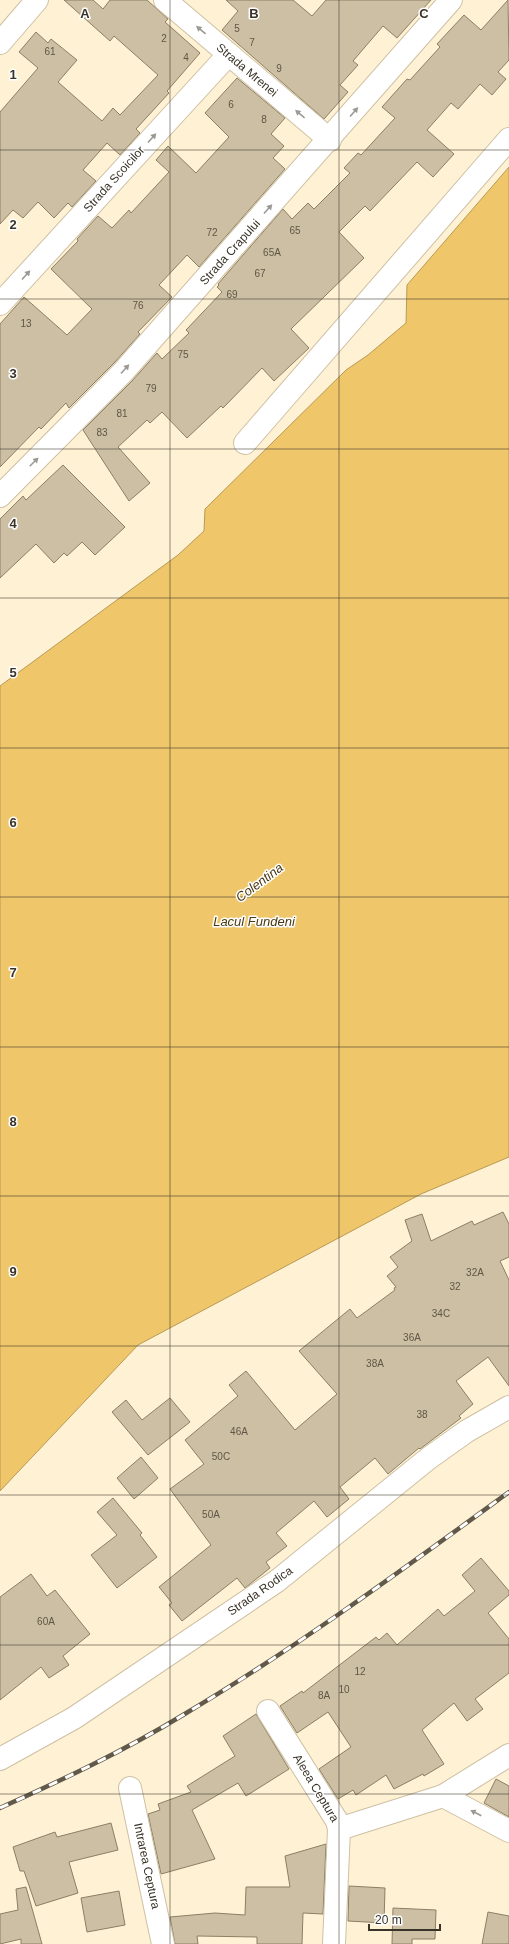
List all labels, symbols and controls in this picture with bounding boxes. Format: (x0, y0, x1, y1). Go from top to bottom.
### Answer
text: A (80, 6, 90, 21)
text: B (249, 6, 259, 21)
text: C (419, 6, 429, 21)
house number: 5 (234, 23, 240, 34)
one-way arrow (195, 26, 206, 35)
house number: 2 (161, 33, 167, 44)
house number: 7 (249, 37, 255, 48)
street label: Strada Mrenei (214, 40, 280, 100)
house number: 61 (44, 46, 56, 57)
house number: 4 (183, 52, 189, 63)
house number: 9 (276, 63, 282, 74)
text: 1 (9, 67, 17, 82)
house number: 6 (228, 99, 234, 110)
one-way arrow (349, 107, 358, 117)
one-way arrow (295, 110, 305, 119)
house number: 8 (261, 114, 267, 125)
one-way arrow (147, 133, 157, 143)
street label: Strada Scoicilor (81, 143, 147, 215)
one-way arrow (263, 204, 272, 215)
street label: Strada Crapului (197, 216, 263, 288)
text: 2 (9, 217, 17, 232)
house number: 65 (289, 225, 301, 236)
house number: 72 (206, 227, 218, 238)
house number: 65A (263, 247, 281, 258)
house number: 67 (254, 268, 266, 279)
one-way arrow (22, 270, 31, 280)
house number: 69 (226, 289, 238, 300)
house number: 76 (132, 300, 144, 311)
house number: 13 (20, 318, 32, 329)
house number: 75 (177, 349, 189, 360)
one-way arrow (120, 364, 130, 374)
text: 3 (9, 366, 17, 381)
house number: 79 (145, 383, 157, 394)
house number: 81 (116, 408, 128, 419)
house number: 83 (96, 427, 108, 438)
one-way arrow (29, 457, 39, 467)
text: 4 (9, 516, 17, 531)
text: 5 (9, 665, 17, 680)
text: 6 (9, 815, 17, 830)
water label: Colentina (233, 860, 286, 905)
water label: Lacul Fundeni (213, 914, 296, 929)
text: 7 (9, 965, 17, 980)
text: 8 (9, 1114, 17, 1129)
text: 9 (9, 1264, 17, 1279)
house number: 32A (466, 1267, 484, 1278)
house number: 32 (449, 1281, 461, 1292)
house number: 34C (432, 1308, 450, 1319)
house number: 36A (403, 1332, 421, 1343)
house number: 38A (366, 1358, 384, 1369)
house number: 38 (416, 1409, 428, 1420)
house number: 46A (230, 1426, 248, 1437)
house number: 50C (212, 1451, 230, 1462)
house number: 50A (202, 1509, 220, 1520)
street label: Strada Rodica (225, 1563, 295, 1619)
house number: 60A (37, 1616, 55, 1627)
house number: 12 (354, 1666, 366, 1677)
house number: 10 (338, 1684, 350, 1695)
house number: 8A (318, 1690, 330, 1701)
street label: Aleea Ceptura (290, 1752, 342, 1825)
one-way arrow (470, 1810, 482, 1817)
street label: Intrarea Ceptura (131, 1822, 163, 1911)
scale bar (369, 1906, 440, 1932)
text: 20 m (375, 1913, 402, 1927)

